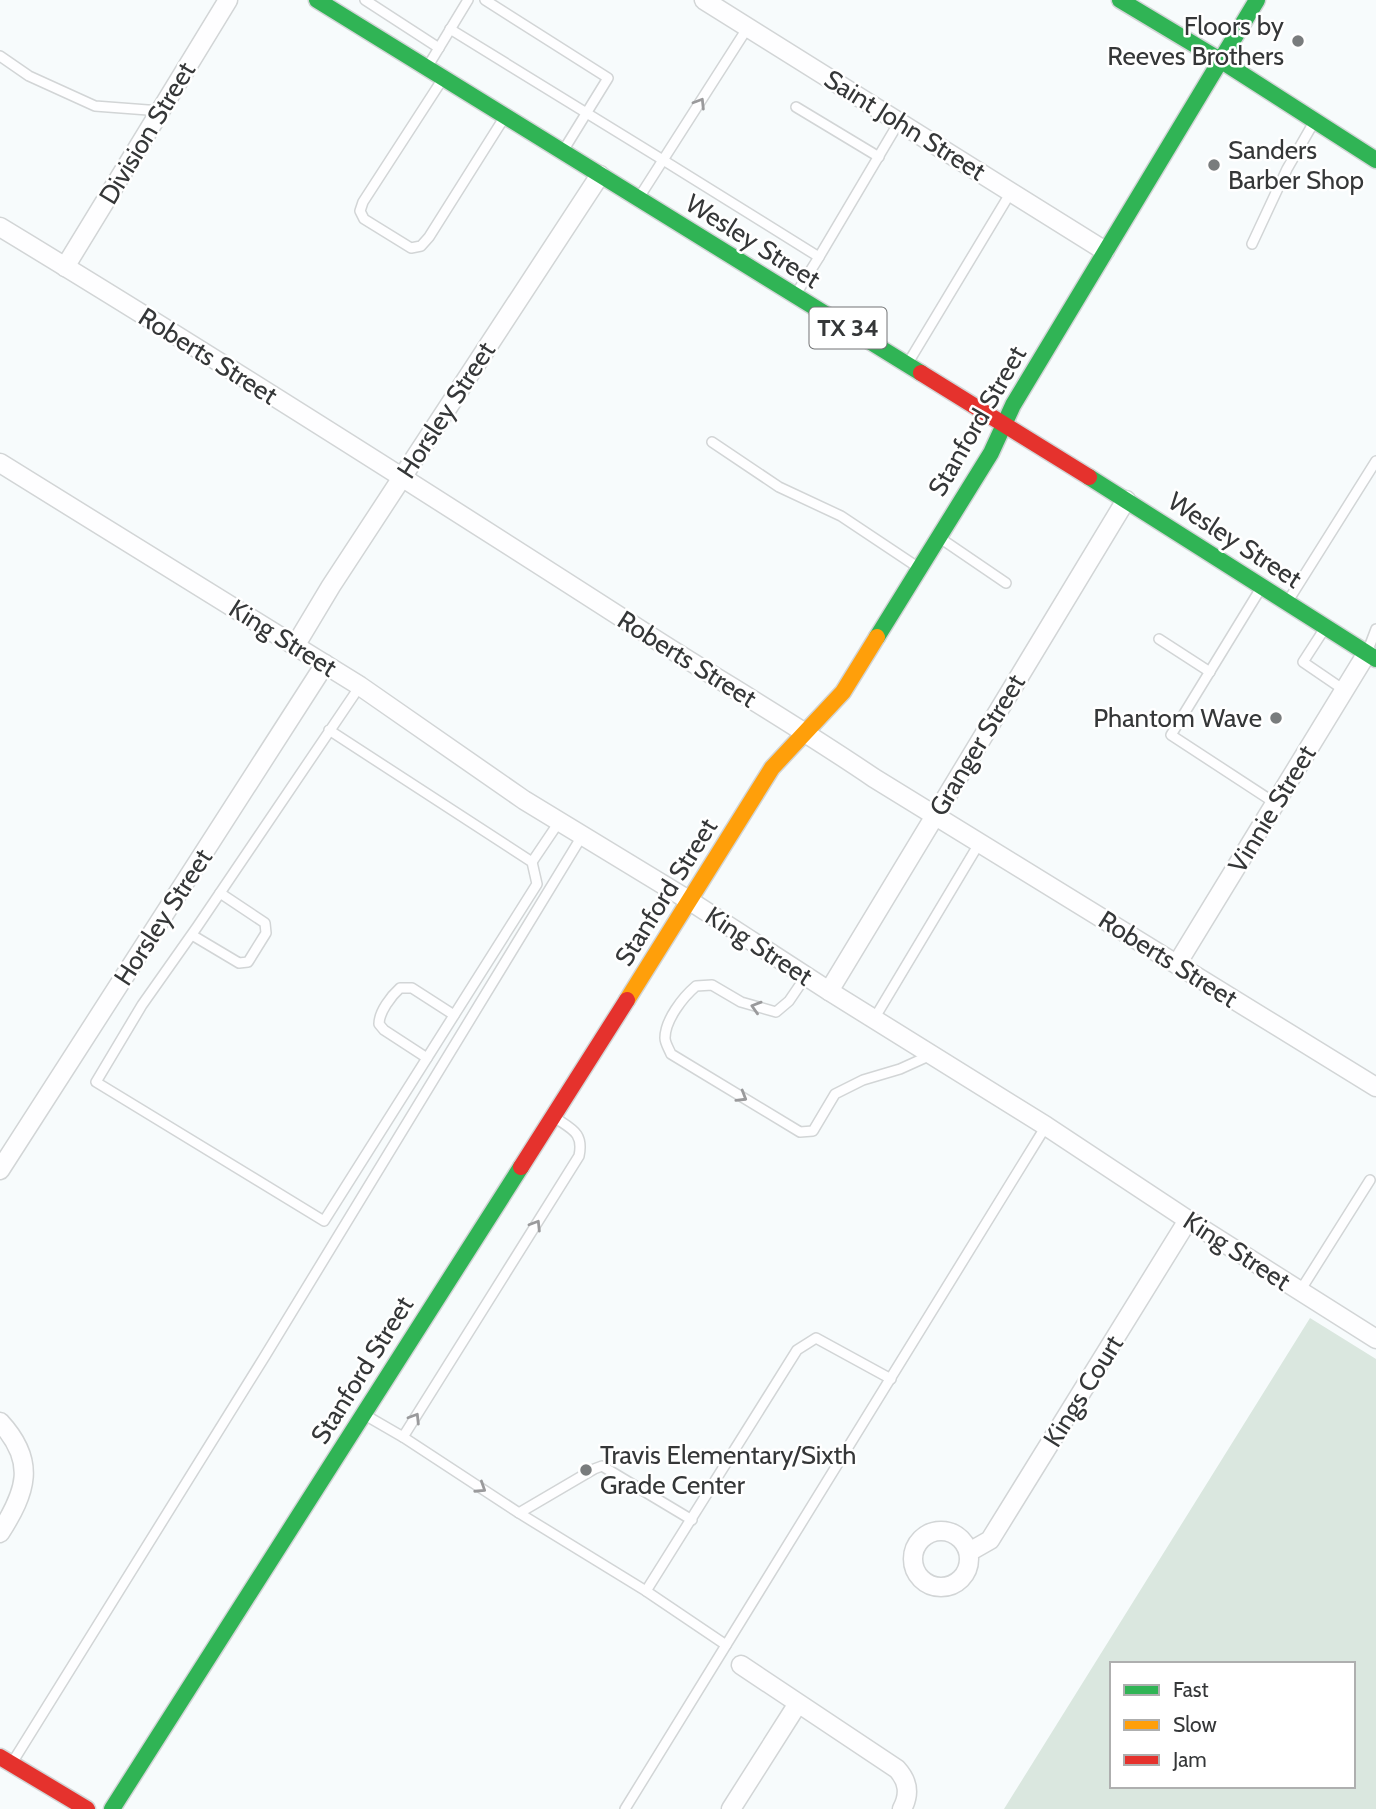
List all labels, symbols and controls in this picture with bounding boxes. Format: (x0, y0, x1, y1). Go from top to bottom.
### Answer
place label: Floors by Reeves Brothers (1107, 10, 1284, 72)
marker: Floors by Reeves Brothers (1290, 33, 1306, 49)
street label: Division Street (92, 56, 202, 210)
street label: Saint John Street (819, 63, 992, 187)
one-way arrow (691, 97, 704, 110)
place label: Sanders Barber Shop (1228, 134, 1364, 196)
marker: Sanders Barber Shop (1206, 157, 1222, 173)
street label: Wesley Street (680, 187, 826, 295)
street label: Roberts Street (133, 301, 284, 411)
road number: TX 34 (810, 307, 886, 348)
street label: Horsley Street (390, 336, 502, 484)
street label: Stanford Street (921, 340, 1033, 502)
street label: Wesley Street (1162, 485, 1308, 595)
street label: King Street (223, 592, 343, 684)
street label: Roberts Street (612, 604, 763, 714)
street label: Granger Street (922, 668, 1032, 822)
place label: Phantom Wave (1093, 702, 1262, 734)
marker: Phantom Wave (1268, 710, 1284, 726)
street label: Vinnie Street (1221, 739, 1323, 879)
street label: Stanford Street (608, 812, 724, 972)
street label: Horsley Street (107, 843, 219, 991)
street label: King Street (700, 900, 819, 992)
street label: Roberts Street (1093, 904, 1244, 1014)
one-way arrow (750, 1000, 762, 1015)
one-way arrow (735, 1088, 748, 1101)
street label: King Street (1178, 1205, 1297, 1297)
one-way arrow (527, 1219, 540, 1232)
street label: Stanford Street (304, 1290, 420, 1450)
street label: Kings Court (1036, 1329, 1130, 1453)
one-way arrow (407, 1412, 420, 1425)
place label: Travis Elementary/Sixth Grade Center (600, 1439, 856, 1501)
marker: Travis Elementary/Sixth Grade Center (578, 1462, 594, 1478)
one-way arrow (473, 1479, 486, 1492)
legend (1110, 1662, 1355, 1788)
text: Fast (1173, 1677, 1209, 1702)
text: Slow (1173, 1712, 1217, 1737)
text: Jam (1172, 1747, 1207, 1772)

